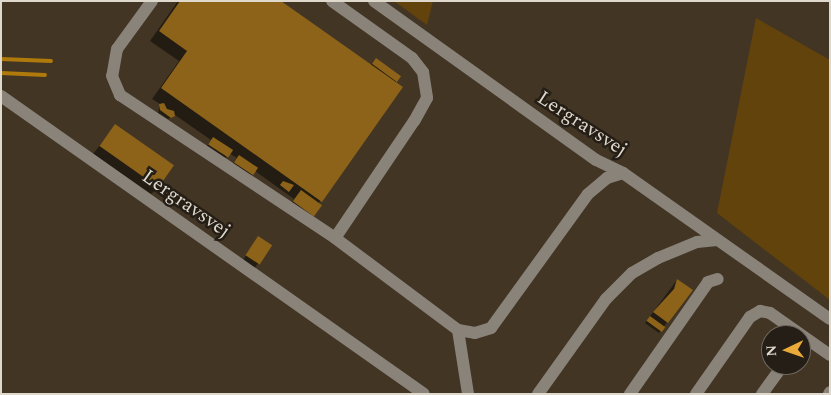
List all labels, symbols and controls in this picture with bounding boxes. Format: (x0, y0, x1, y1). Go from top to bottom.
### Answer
street label: Lergravsvej (532, 86, 632, 162)
street label: Lergravsvej (137, 165, 235, 243)
north arrow (761, 325, 811, 375)
text: N (761, 344, 782, 357)

